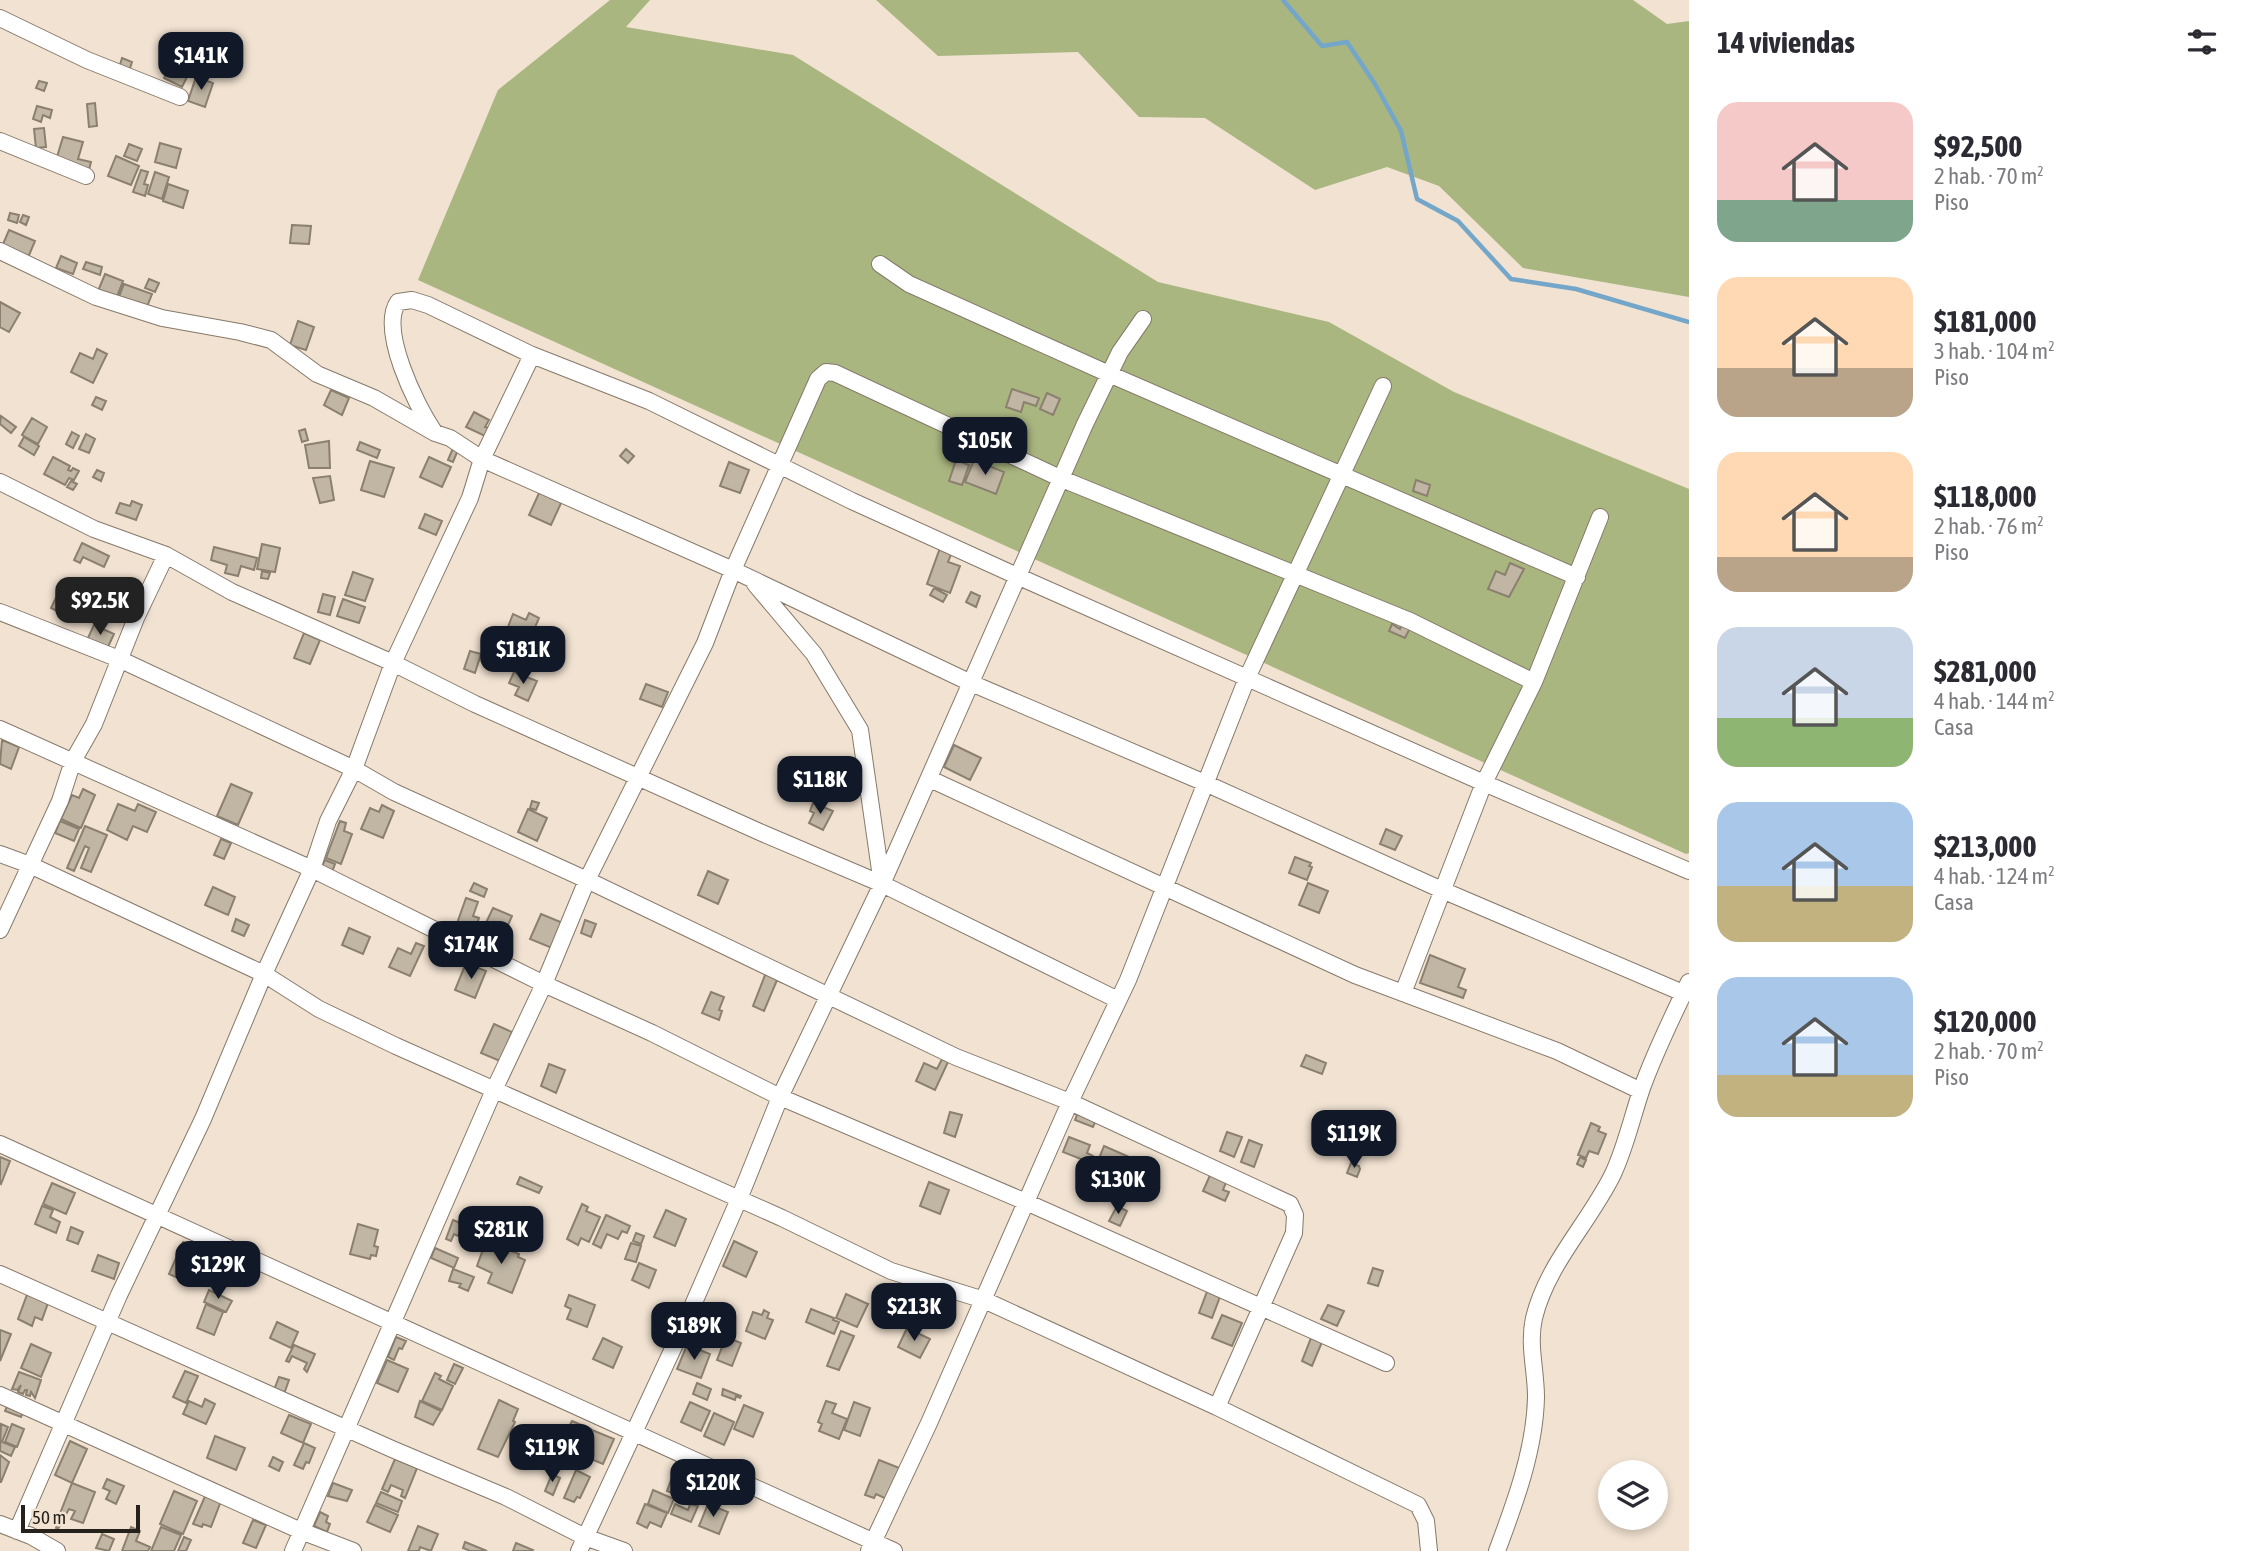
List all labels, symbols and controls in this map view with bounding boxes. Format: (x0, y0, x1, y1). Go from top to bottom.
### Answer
icon: filters (2183, 23, 2221, 61)
text: 14 viviendas (1717, 25, 1855, 59)
pin: $141K (152, 32, 250, 92)
text: $141K (174, 42, 228, 68)
text: $92,500 (1934, 129, 2022, 163)
icon: home (1773, 130, 1857, 214)
text: 2 hab. · 70 m² (1934, 163, 2044, 189)
text: Piso (1934, 189, 1969, 215)
text: $181,000 (1934, 304, 2037, 338)
icon: home (1773, 305, 1857, 389)
text: 3 hab. · 104 m² (1934, 338, 2055, 364)
text: Piso (1934, 364, 1969, 390)
pin: $105K (936, 418, 1034, 477)
text: $105K (958, 427, 1012, 453)
text: $118,000 (1934, 479, 2037, 513)
icon: home (1773, 480, 1857, 564)
text: 2 hab. · 76 m² (1934, 513, 2044, 539)
text: Piso (1934, 539, 1969, 565)
pin: $92.5K (43, 578, 157, 637)
text: $92.5K (71, 587, 129, 613)
pin: $181K (474, 626, 572, 686)
text: $181K (496, 636, 550, 662)
text: $281,000 (1934, 654, 2037, 688)
icon: home (1773, 655, 1857, 739)
text: 4 hab. · 144 m² (1934, 688, 2055, 714)
text: Casa (1934, 714, 1974, 740)
pin: $118K (771, 756, 869, 816)
text: $118K (793, 766, 847, 792)
text: $213,000 (1934, 829, 2037, 863)
icon: home (1773, 830, 1857, 914)
text: 4 hab. · 124 m² (1934, 863, 2055, 889)
text: Casa (1934, 889, 1974, 915)
pin: $174K (422, 922, 520, 981)
text: $174K (444, 931, 498, 957)
text: $120,000 (1934, 1004, 2037, 1038)
icon: home (1773, 1005, 1857, 1089)
text: 2 hab. · 70 m² (1934, 1038, 2044, 1064)
text: Piso (1934, 1064, 1969, 1090)
pin: $119K (1305, 1110, 1403, 1170)
text: $119K (1327, 1120, 1381, 1146)
pin: $130K (1069, 1156, 1167, 1216)
text: $130K (1091, 1166, 1145, 1192)
pin: $281K (452, 1206, 550, 1266)
text: $281K (474, 1216, 528, 1242)
pin: $129K (169, 1242, 267, 1301)
text: $129K (191, 1251, 245, 1277)
pin: $213K (865, 1284, 963, 1343)
text: $213K (887, 1293, 941, 1319)
pin: $189K (645, 1302, 743, 1362)
text: $189K (667, 1312, 721, 1338)
pin: $119K (503, 1424, 601, 1484)
text: $119K (525, 1434, 579, 1460)
pin: $120K (664, 1460, 762, 1519)
map controls (1598, 1460, 1668, 1530)
button: layers (1598, 1460, 1668, 1530)
text: $120K (686, 1469, 740, 1495)
scale bar (21, 1502, 140, 1534)
text: 50 m (32, 1506, 66, 1528)

